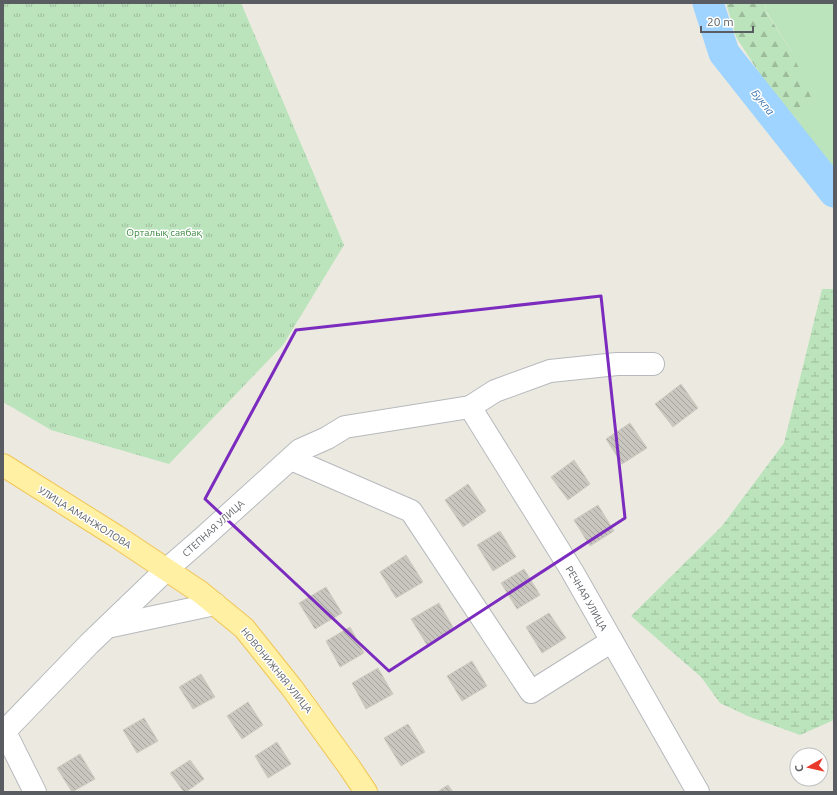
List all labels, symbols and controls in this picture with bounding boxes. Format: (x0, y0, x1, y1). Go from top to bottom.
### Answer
scale bar (701, 8, 753, 34)
text: 20 m (707, 15, 734, 28)
water label: Букпа (749, 87, 777, 117)
park label: Орталық саябақ (126, 227, 202, 238)
street label: УЛИЦА АМАНЖОЛОВА (36, 484, 134, 551)
street label: СТЕПНАЯ УЛИЦА (180, 497, 247, 559)
street label: РЕЧНАЯ УЛИЦА (564, 564, 610, 633)
street label: НОВОНИЖНЯЯ УЛИЦА (239, 626, 315, 715)
north arrow (789, 747, 829, 787)
text: С (793, 764, 806, 773)

